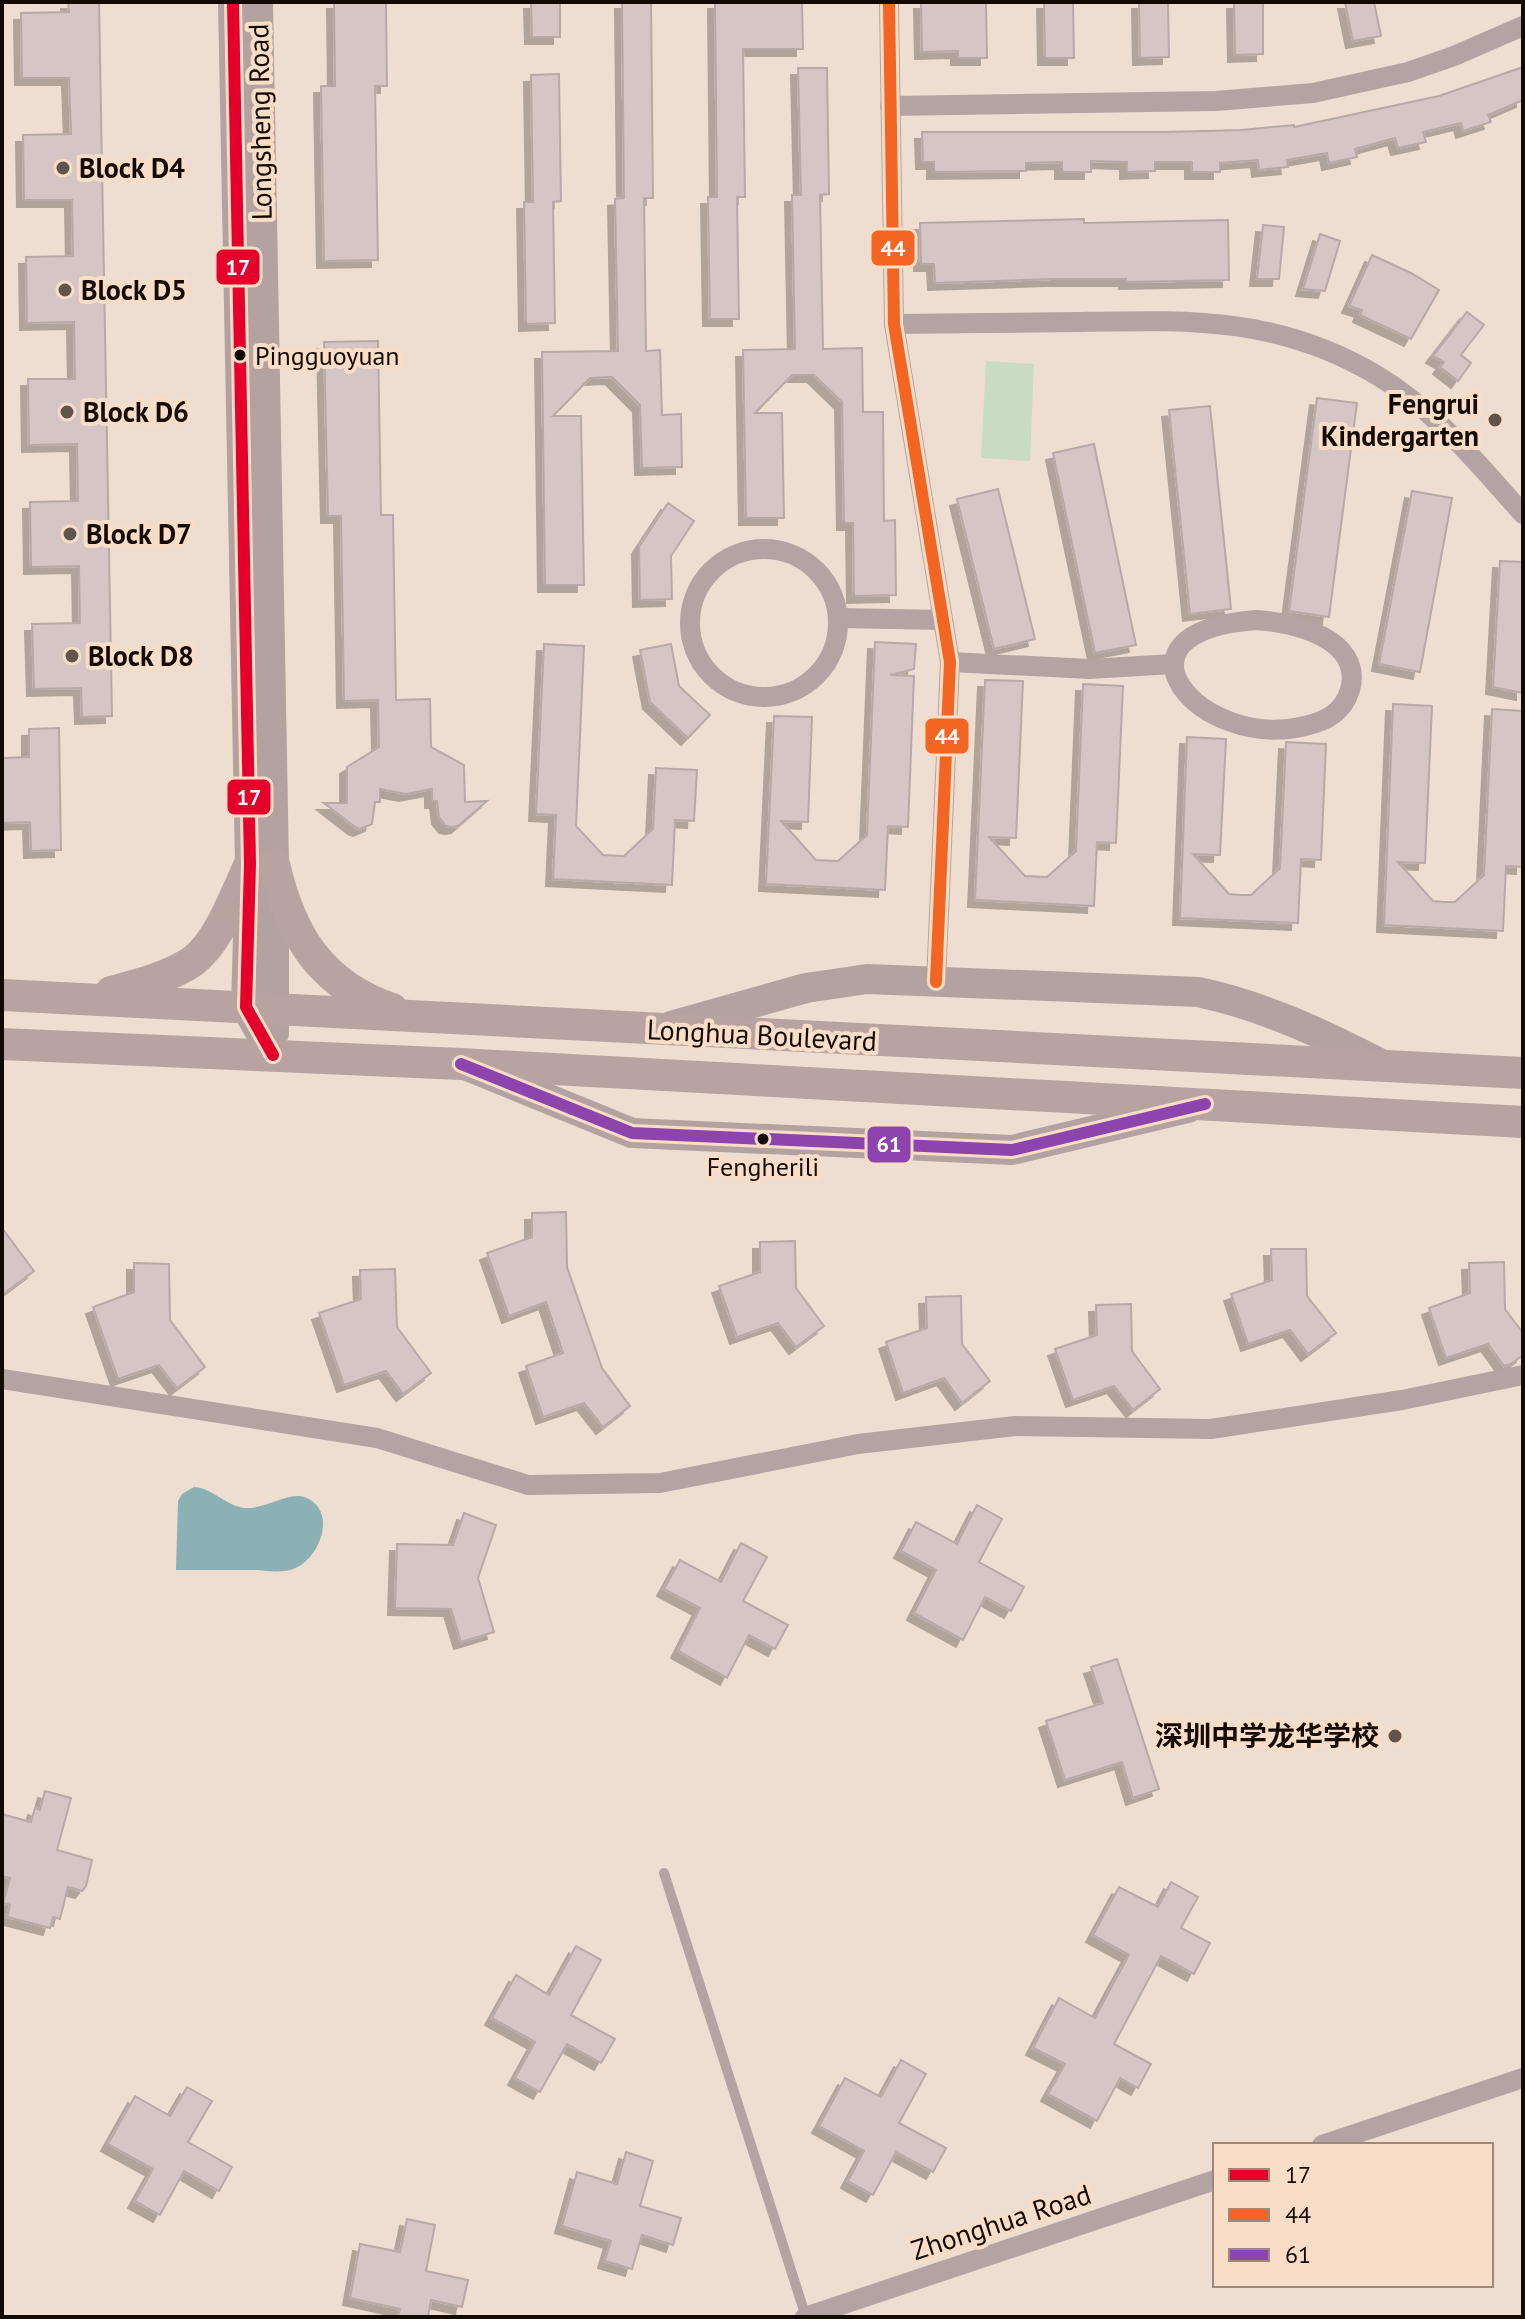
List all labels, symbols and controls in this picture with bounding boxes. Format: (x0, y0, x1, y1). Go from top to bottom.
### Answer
street label: Longsheng Road (239, 23, 280, 221)
place label: Block D4 (79, 149, 185, 186)
marker: Block D4 (54, 159, 72, 177)
line badge: 44 (870, 229, 916, 267)
text: 44 (881, 234, 906, 262)
line badge: 17 (215, 248, 261, 286)
text: 17 (226, 253, 250, 281)
place label: Block D5 (81, 271, 187, 308)
marker: Block D5 (56, 281, 74, 299)
place label: Pingguoyuan (255, 339, 400, 372)
marker: Pingguoyuan (232, 347, 248, 363)
place label: Fengrui Kindergarten (1321, 385, 1479, 454)
place label: Block D6 (83, 393, 189, 430)
marker: Block D6 (58, 403, 76, 421)
marker: Fengrui Kindergarten (1486, 411, 1504, 429)
place label: Block D7 (86, 515, 192, 552)
marker: Block D7 (61, 525, 79, 543)
place label: Block D8 (88, 637, 194, 674)
marker: Block D8 (63, 647, 81, 665)
line badge: 44 (924, 717, 970, 755)
text: 44 (935, 722, 960, 750)
line badge: 17 (226, 778, 272, 816)
text: 17 (237, 783, 261, 811)
street label: Longhua Boulevard (646, 1010, 878, 1059)
line badge: 61 (866, 1125, 912, 1164)
text: 61 (877, 1130, 901, 1158)
marker: Fengherili (755, 1131, 771, 1147)
place label: Fengherili (707, 1150, 819, 1183)
place label: 深圳中学龙华学校 (1155, 1717, 1379, 1754)
marker: 深圳中学龙华学校 (1386, 1727, 1404, 1745)
legend (1213, 2143, 1493, 2287)
text: 17 (1285, 2159, 1311, 2190)
street label: Zhonghua Road (906, 2175, 1095, 2268)
text: 44 (1285, 2199, 1311, 2230)
text: 61 (1285, 2239, 1311, 2270)

